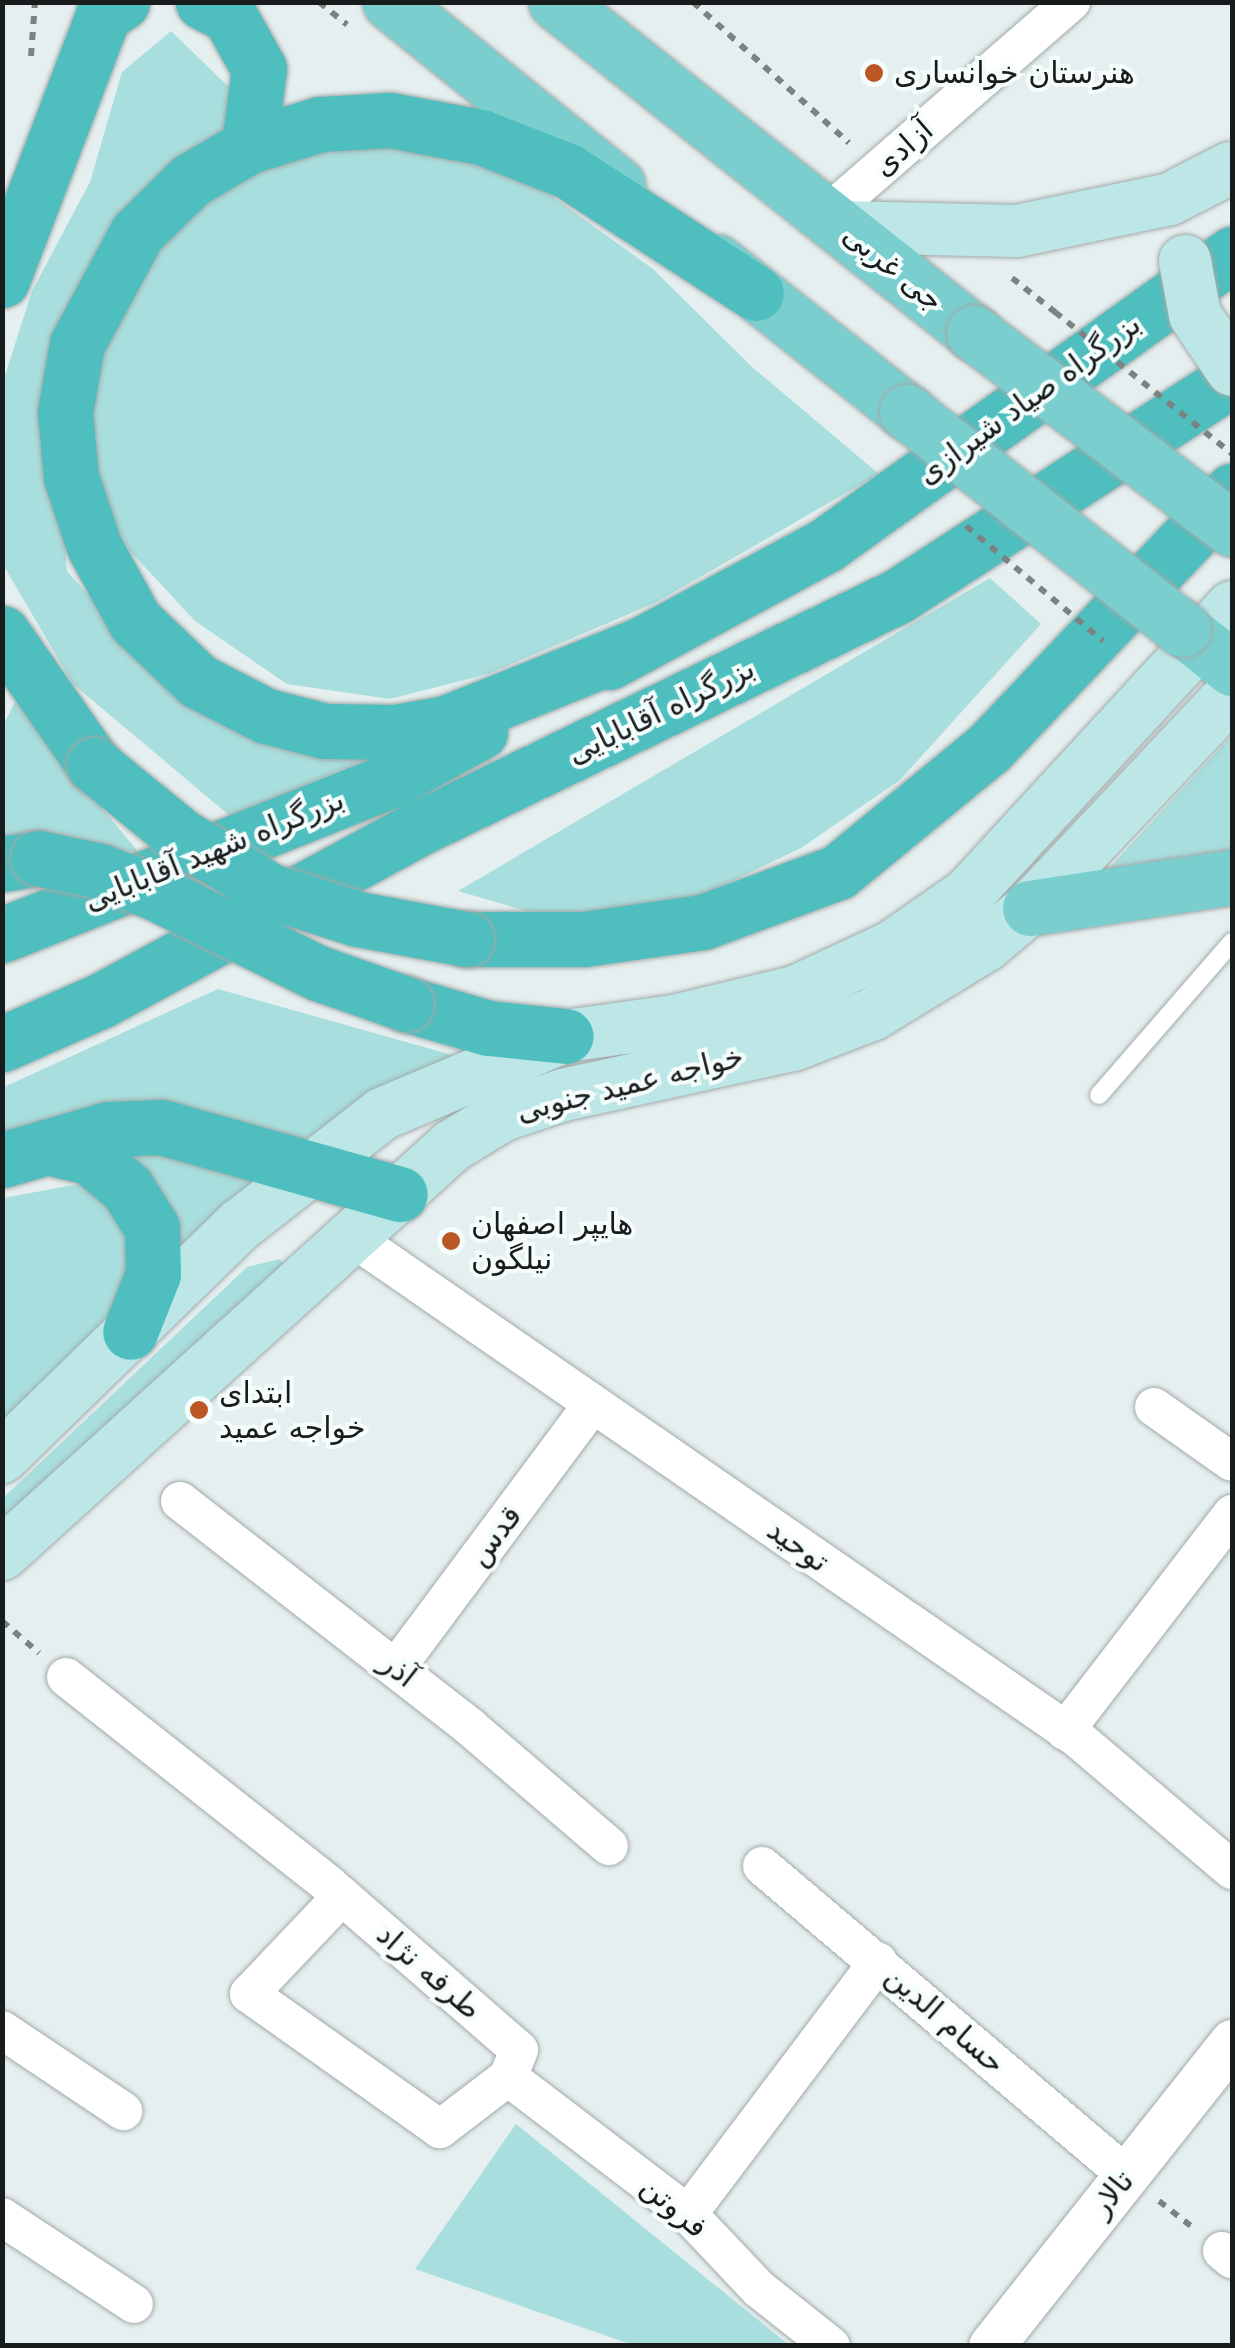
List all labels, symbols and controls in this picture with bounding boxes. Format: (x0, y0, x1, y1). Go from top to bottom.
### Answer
place label: هنرستان خوانساری (894, 55, 1135, 91)
marker: هنرستان خوانساری (863, 62, 885, 84)
street label: آزادی (866, 112, 940, 184)
street label: جی غربی (836, 217, 950, 319)
street label: بزرگراه صیاد شیرازی (910, 306, 1148, 492)
street label: بزرگراه آقابابایی (561, 650, 761, 772)
street label: بزرگراه شهید آقابابایی (79, 781, 349, 919)
street label: خواجه عمید جنوبی (513, 1038, 747, 1130)
place label: هایپر اصفهان نیلگون (471, 1206, 633, 1276)
marker: هایپر اصفهان نیلگون (440, 1230, 462, 1252)
place label: ابتدای خواجه عمید (219, 1375, 366, 1446)
marker: ابتدای خواجه عمید (188, 1399, 210, 1421)
street label: قدس (461, 1499, 529, 1573)
street label: توحید (760, 1512, 836, 1580)
street label: آذر (373, 1645, 423, 1695)
street label: طرفه نژاد (369, 1917, 489, 2027)
street label: حسام الدین (878, 1958, 1012, 2082)
street label: تالار (1083, 2164, 1141, 2224)
street label: فروتن (633, 2168, 715, 2246)

